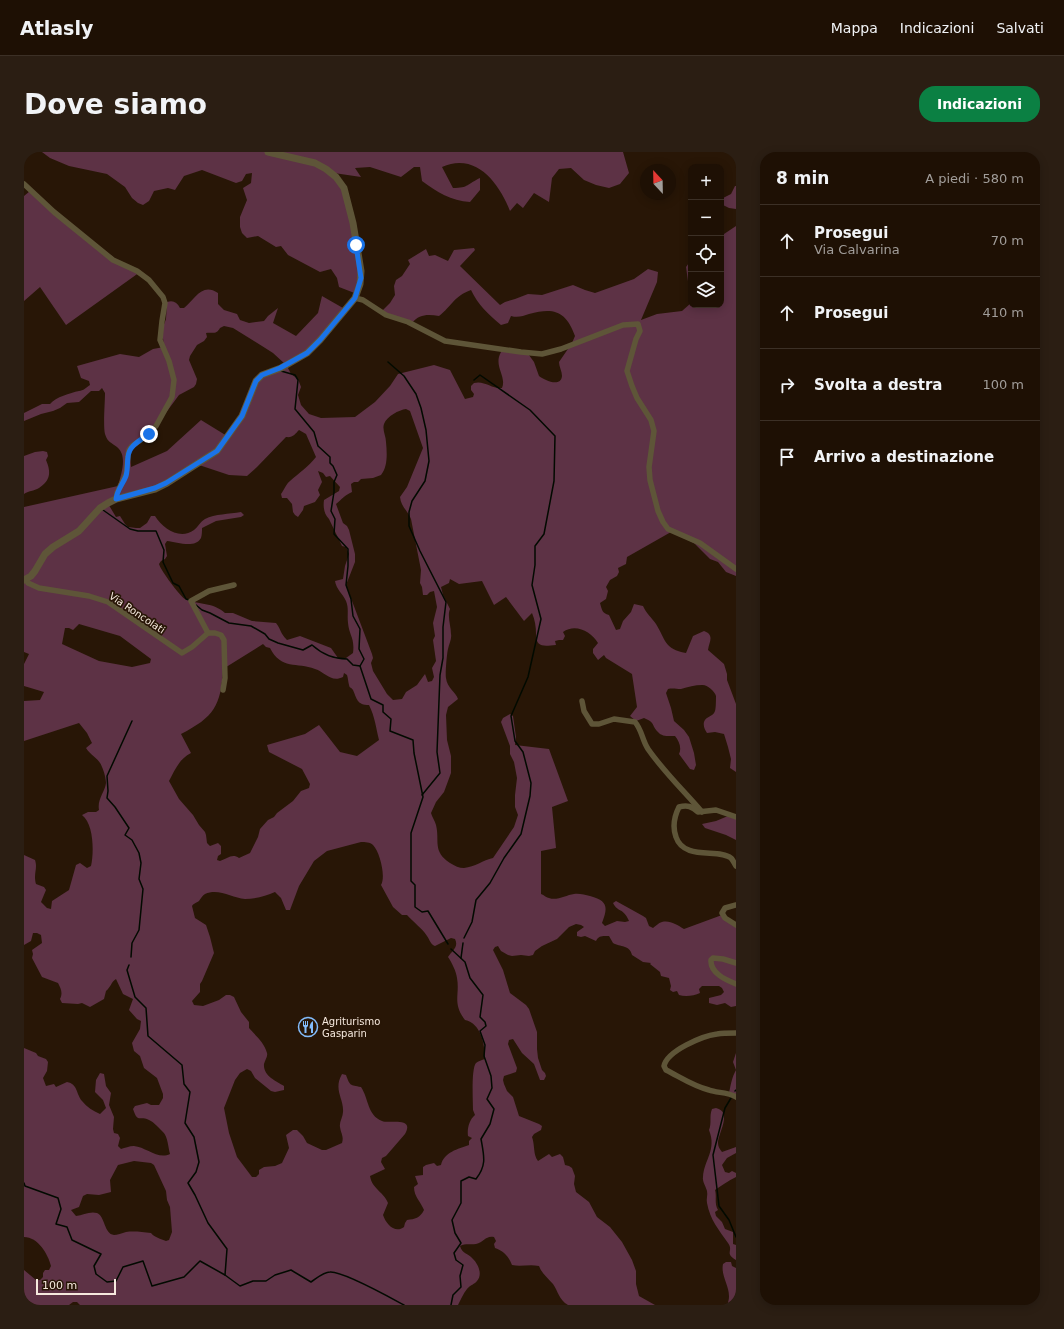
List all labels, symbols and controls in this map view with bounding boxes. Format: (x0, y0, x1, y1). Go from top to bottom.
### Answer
text: Atlasly (20, 17, 93, 39)
text: Mappa (831, 20, 878, 36)
text: Indicazioni (900, 20, 974, 36)
text: Salvati (996, 20, 1044, 36)
button: Indicazioni (919, 86, 1040, 122)
text: Dove siamo (24, 88, 207, 121)
north arrow (640, 164, 676, 200)
map controls (688, 164, 724, 308)
button: + (688, 164, 724, 200)
text: 8 min (776, 168, 829, 188)
text: A piedi · 580 m (925, 171, 1024, 186)
button: − (688, 200, 724, 236)
text: Prosegui (814, 224, 888, 242)
icon: ahead (776, 230, 798, 252)
text: 70 m (991, 233, 1024, 248)
route start (347, 236, 365, 254)
button: locate (688, 236, 724, 272)
text: Via Calvarina (814, 242, 900, 257)
button: layers (688, 272, 724, 308)
icon: ahead (776, 302, 798, 324)
text: Prosegui (814, 304, 888, 322)
text: 410 m (982, 305, 1024, 320)
icon: right (776, 374, 798, 396)
text: Svolta a destra (814, 376, 942, 394)
text: 100 m (982, 377, 1024, 392)
route end (140, 425, 158, 443)
icon: arrive (776, 446, 798, 468)
text: Arrivo a destinazione (814, 448, 994, 466)
street label: Via Roncolati (107, 590, 167, 636)
restaurant icon: Agriturismo Gasparin (297, 1016, 319, 1038)
place label: Agriturismo Gasparin (322, 1016, 380, 1039)
scale bar (36, 1277, 116, 1296)
text: 100 m (42, 1279, 77, 1292)

